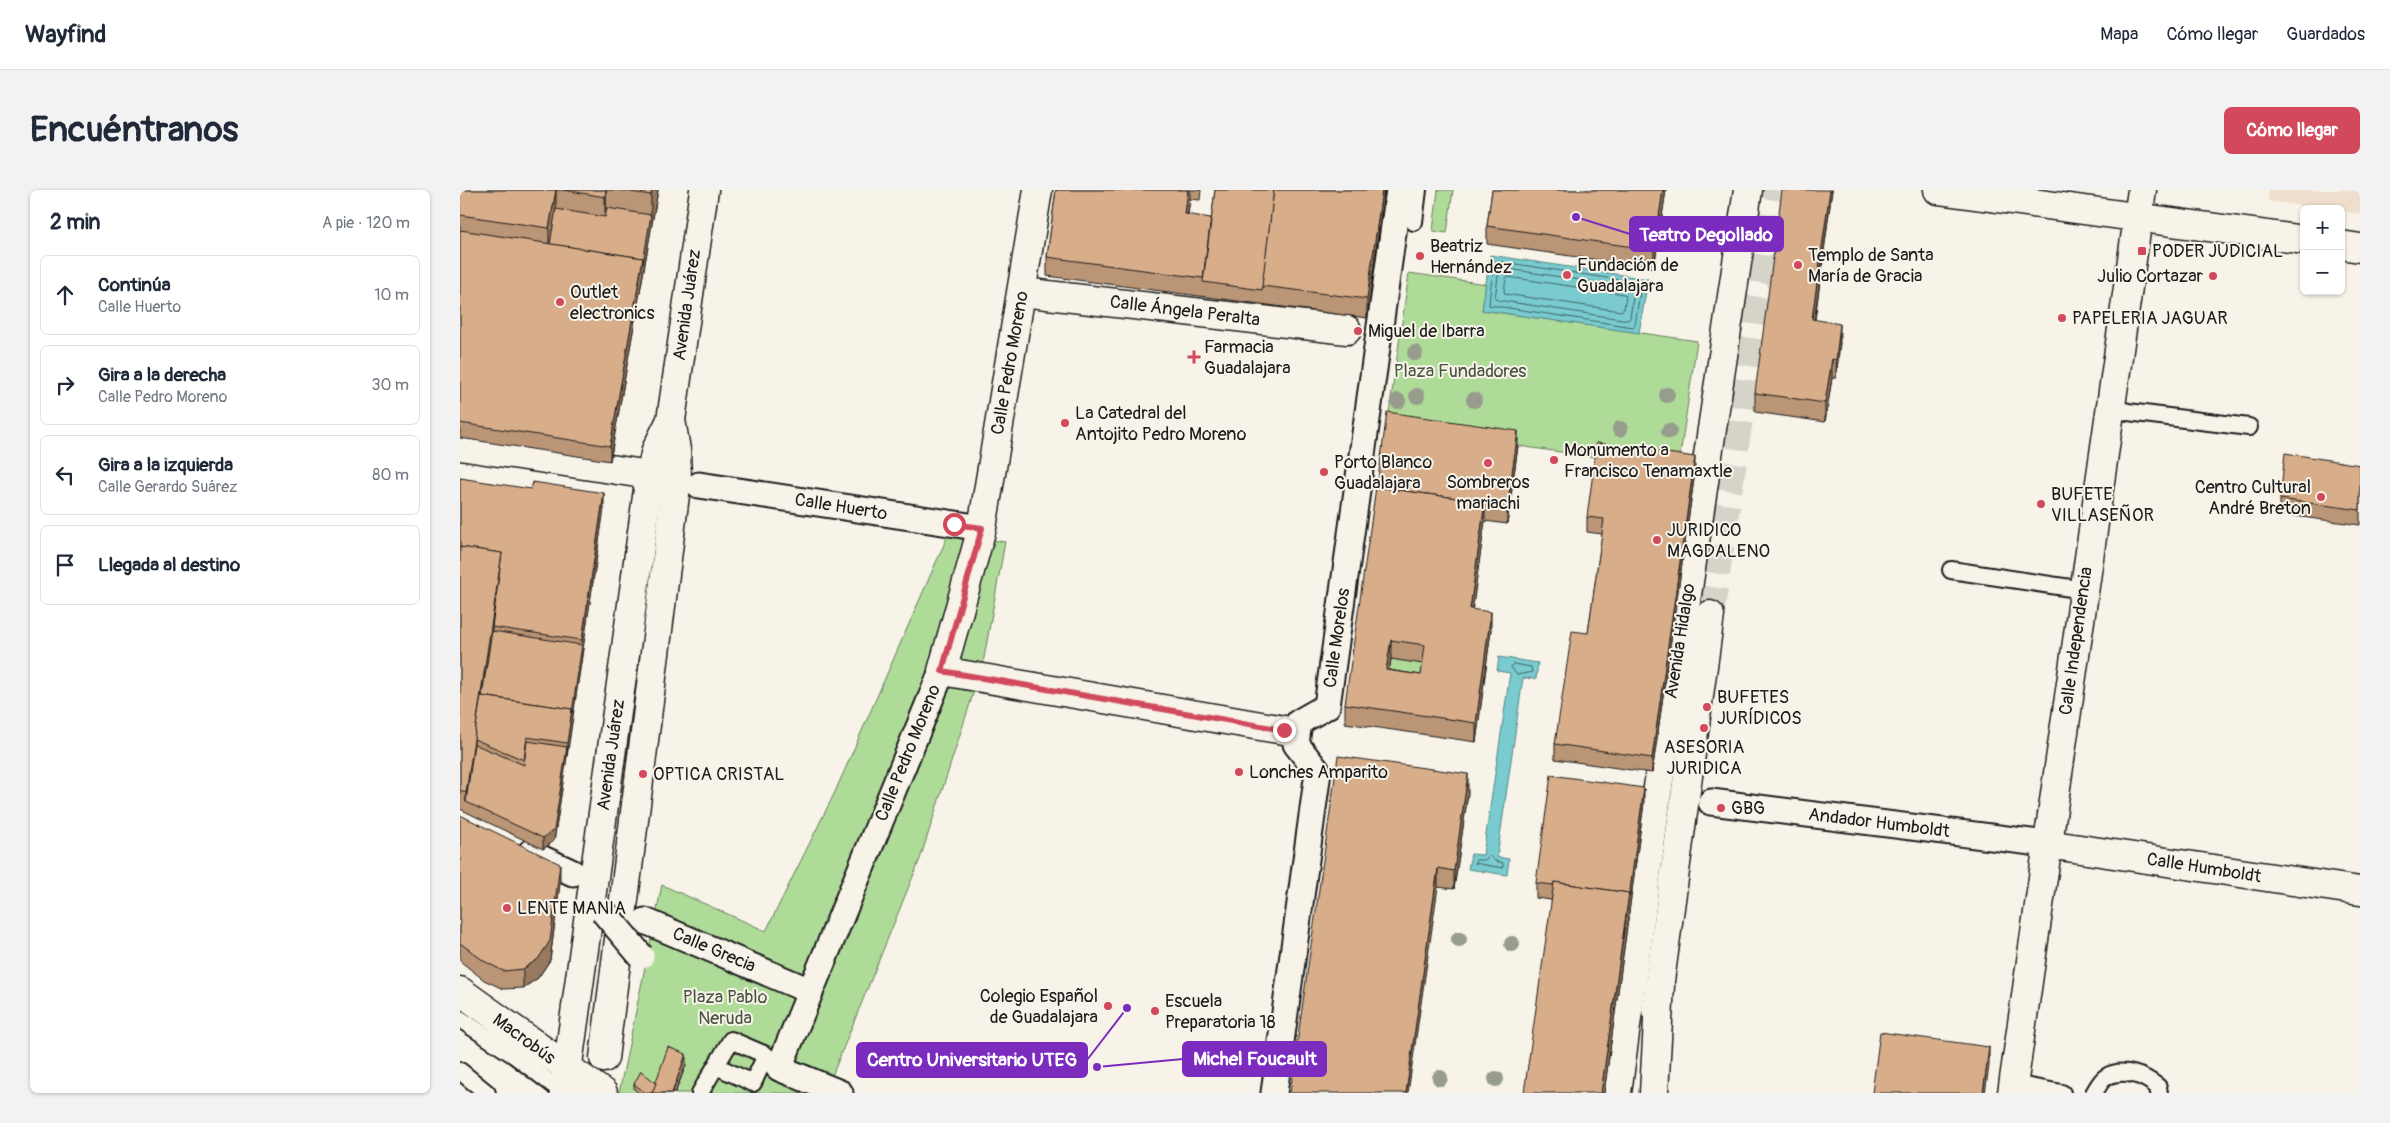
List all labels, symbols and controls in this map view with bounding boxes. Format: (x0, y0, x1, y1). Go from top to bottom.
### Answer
text: Wayfind (25, 20, 106, 49)
text: Mapa (2100, 23, 2138, 46)
text: Cómo llegar (2166, 23, 2258, 46)
text: Guardados (2286, 23, 2365, 46)
button: Cómo llegar (2224, 107, 2360, 154)
text: Encuéntranos (30, 108, 238, 152)
map controls (2300, 205, 2345, 295)
button: + (2300, 205, 2345, 250)
text: 2 min (50, 209, 100, 236)
text: A pie · 120 m (322, 213, 410, 233)
callout: Teatro Degollado (1630, 217, 1783, 251)
text: Teatro Degollado (1638, 223, 1774, 247)
place label: Beatriz Hernández (1430, 235, 1512, 279)
place label: PODER JUDICIAL (2152, 240, 2283, 263)
place label: Templo de Santa María de Gracia (1808, 244, 1934, 288)
marker: PODER JUDICIAL (2136, 245, 2148, 257)
street label: Avenida Juárez (668, 248, 706, 362)
marker: Beatriz Hernández (1414, 250, 1426, 262)
button: − (2300, 250, 2345, 295)
place label: Fundación de Guadalajara (1577, 254, 1679, 298)
marker: Templo de Santa María de Gracia (1792, 259, 1804, 271)
place label: Julio Cortazar (2097, 265, 2204, 288)
marker: Fundación de Guadalajara (1561, 269, 1573, 281)
marker: Julio Cortazar (2207, 270, 2219, 282)
text: Continúa (98, 273, 171, 297)
icon: ahead (51, 281, 79, 309)
place label: Outlet electronics (570, 281, 655, 325)
text: 10 m (374, 285, 409, 305)
street label: Calle Pedro Moreno (986, 289, 1034, 437)
street label: Calle Ángela Peralta (1109, 290, 1261, 332)
marker: Outlet electronics (554, 296, 566, 308)
text: Calle Huerto (98, 297, 181, 317)
place label: PAPELERIA JAGUAR (2072, 307, 2228, 330)
marker: PAPELERIA JAGUAR (2056, 312, 2068, 324)
place label: Miguel de Ibarra (1368, 320, 1485, 343)
marker: Miguel de Ibarra (1352, 325, 1364, 337)
place label: Farmacia Guadalajara (1204, 336, 1291, 380)
marker: Farmacia Guadalajara (1188, 351, 1200, 363)
park label: Plaza Fundadores (1394, 360, 1526, 383)
text: Gira a la derecha (98, 363, 226, 387)
icon: right (51, 371, 79, 399)
text: 30 m (371, 375, 409, 395)
text: Calle Pedro Moreno (98, 387, 227, 407)
place label: La Catedral del Antojito Pedro Moreno (1075, 402, 1247, 446)
marker: La Catedral del Antojito Pedro Moreno (1059, 417, 1071, 429)
place label: Monumento a Francisco Tenamaxtle (1564, 439, 1732, 483)
place label: Porto Blanco Guadalajara (1334, 451, 1432, 495)
text: Gira a la izquierda (98, 453, 233, 477)
marker: Monumento a Francisco Tenamaxtle (1548, 454, 1560, 466)
marker: Sombreros mariachi (1482, 457, 1494, 469)
icon: left (51, 461, 79, 489)
text: 80 m (372, 465, 409, 485)
marker: Porto Blanco Guadalajara (1318, 466, 1330, 478)
place label: Sombreros mariachi (1446, 471, 1530, 515)
place label: Centro Cultural André Breton (2195, 476, 2311, 520)
text: Calle Gerardo Suárez (98, 477, 237, 497)
place label: BUFETE VILLASEÑOR (2051, 483, 2154, 527)
street label: Calle Huerto (793, 488, 889, 526)
marker: Centro Cultural André Breton (2315, 491, 2327, 503)
marker: BUFETE VILLASEÑOR (2035, 498, 2047, 510)
route start (943, 513, 966, 536)
place label: JURIDICO MAGDALENO (1667, 519, 1770, 563)
marker: JURIDICO MAGDALENO (1651, 534, 1663, 546)
icon: arrive (51, 551, 79, 579)
text: Llegada al destino (98, 553, 240, 577)
street label: Calle Independencia (2054, 565, 2098, 717)
street label: Avenida Hidalgo (1660, 581, 1701, 700)
street label: Calle Morelos (1319, 587, 1355, 689)
street label: Calle Pedro Moreno (870, 681, 946, 825)
place label: BUFETES JURÍDICOS (1717, 686, 1802, 730)
street label: Avenida Juárez (592, 698, 630, 812)
marker: BUFETES JURÍDICOS (1701, 701, 1713, 713)
route end (1273, 719, 1296, 742)
marker: ASESORIA JURIDICA (1698, 722, 1710, 734)
place label: ASESORIA JURIDICA (1664, 736, 1745, 780)
place label: Lonches Amparito (1249, 761, 1388, 784)
place label: OPTICA CRISTAL (653, 763, 785, 786)
marker: Lonches Amparito (1233, 766, 1245, 778)
marker: OPTICA CRISTAL (637, 768, 649, 780)
place label: GBG (1731, 797, 1765, 820)
marker: GBG (1715, 802, 1727, 814)
street label: Andador Humboldt (1807, 803, 1952, 843)
street label: Calle Humboldt (2145, 848, 2264, 889)
place label: LENTE MANIA (517, 897, 626, 920)
marker: LENTE MANIA (501, 902, 513, 914)
street label: Calle Grecia (669, 922, 759, 978)
place label: Colegio Español de Guadalajara (980, 985, 1098, 1029)
park label: Plaza Pablo Neruda (683, 986, 768, 1030)
place label: Escuela Preparatoria 18 (1165, 990, 1276, 1034)
marker: Colegio Español de Guadalajara (1102, 1000, 1114, 1012)
marker: Escuela Preparatoria 18 (1149, 1005, 1161, 1017)
street label: Macrobús (488, 1008, 560, 1070)
callout: Michel Foucault (1183, 1042, 1326, 1076)
callout: Centro Universitario UTEG (857, 1043, 1087, 1077)
text: Michel Foucault (1193, 1047, 1318, 1071)
text: Centro Universitario UTEG (867, 1048, 1077, 1072)

